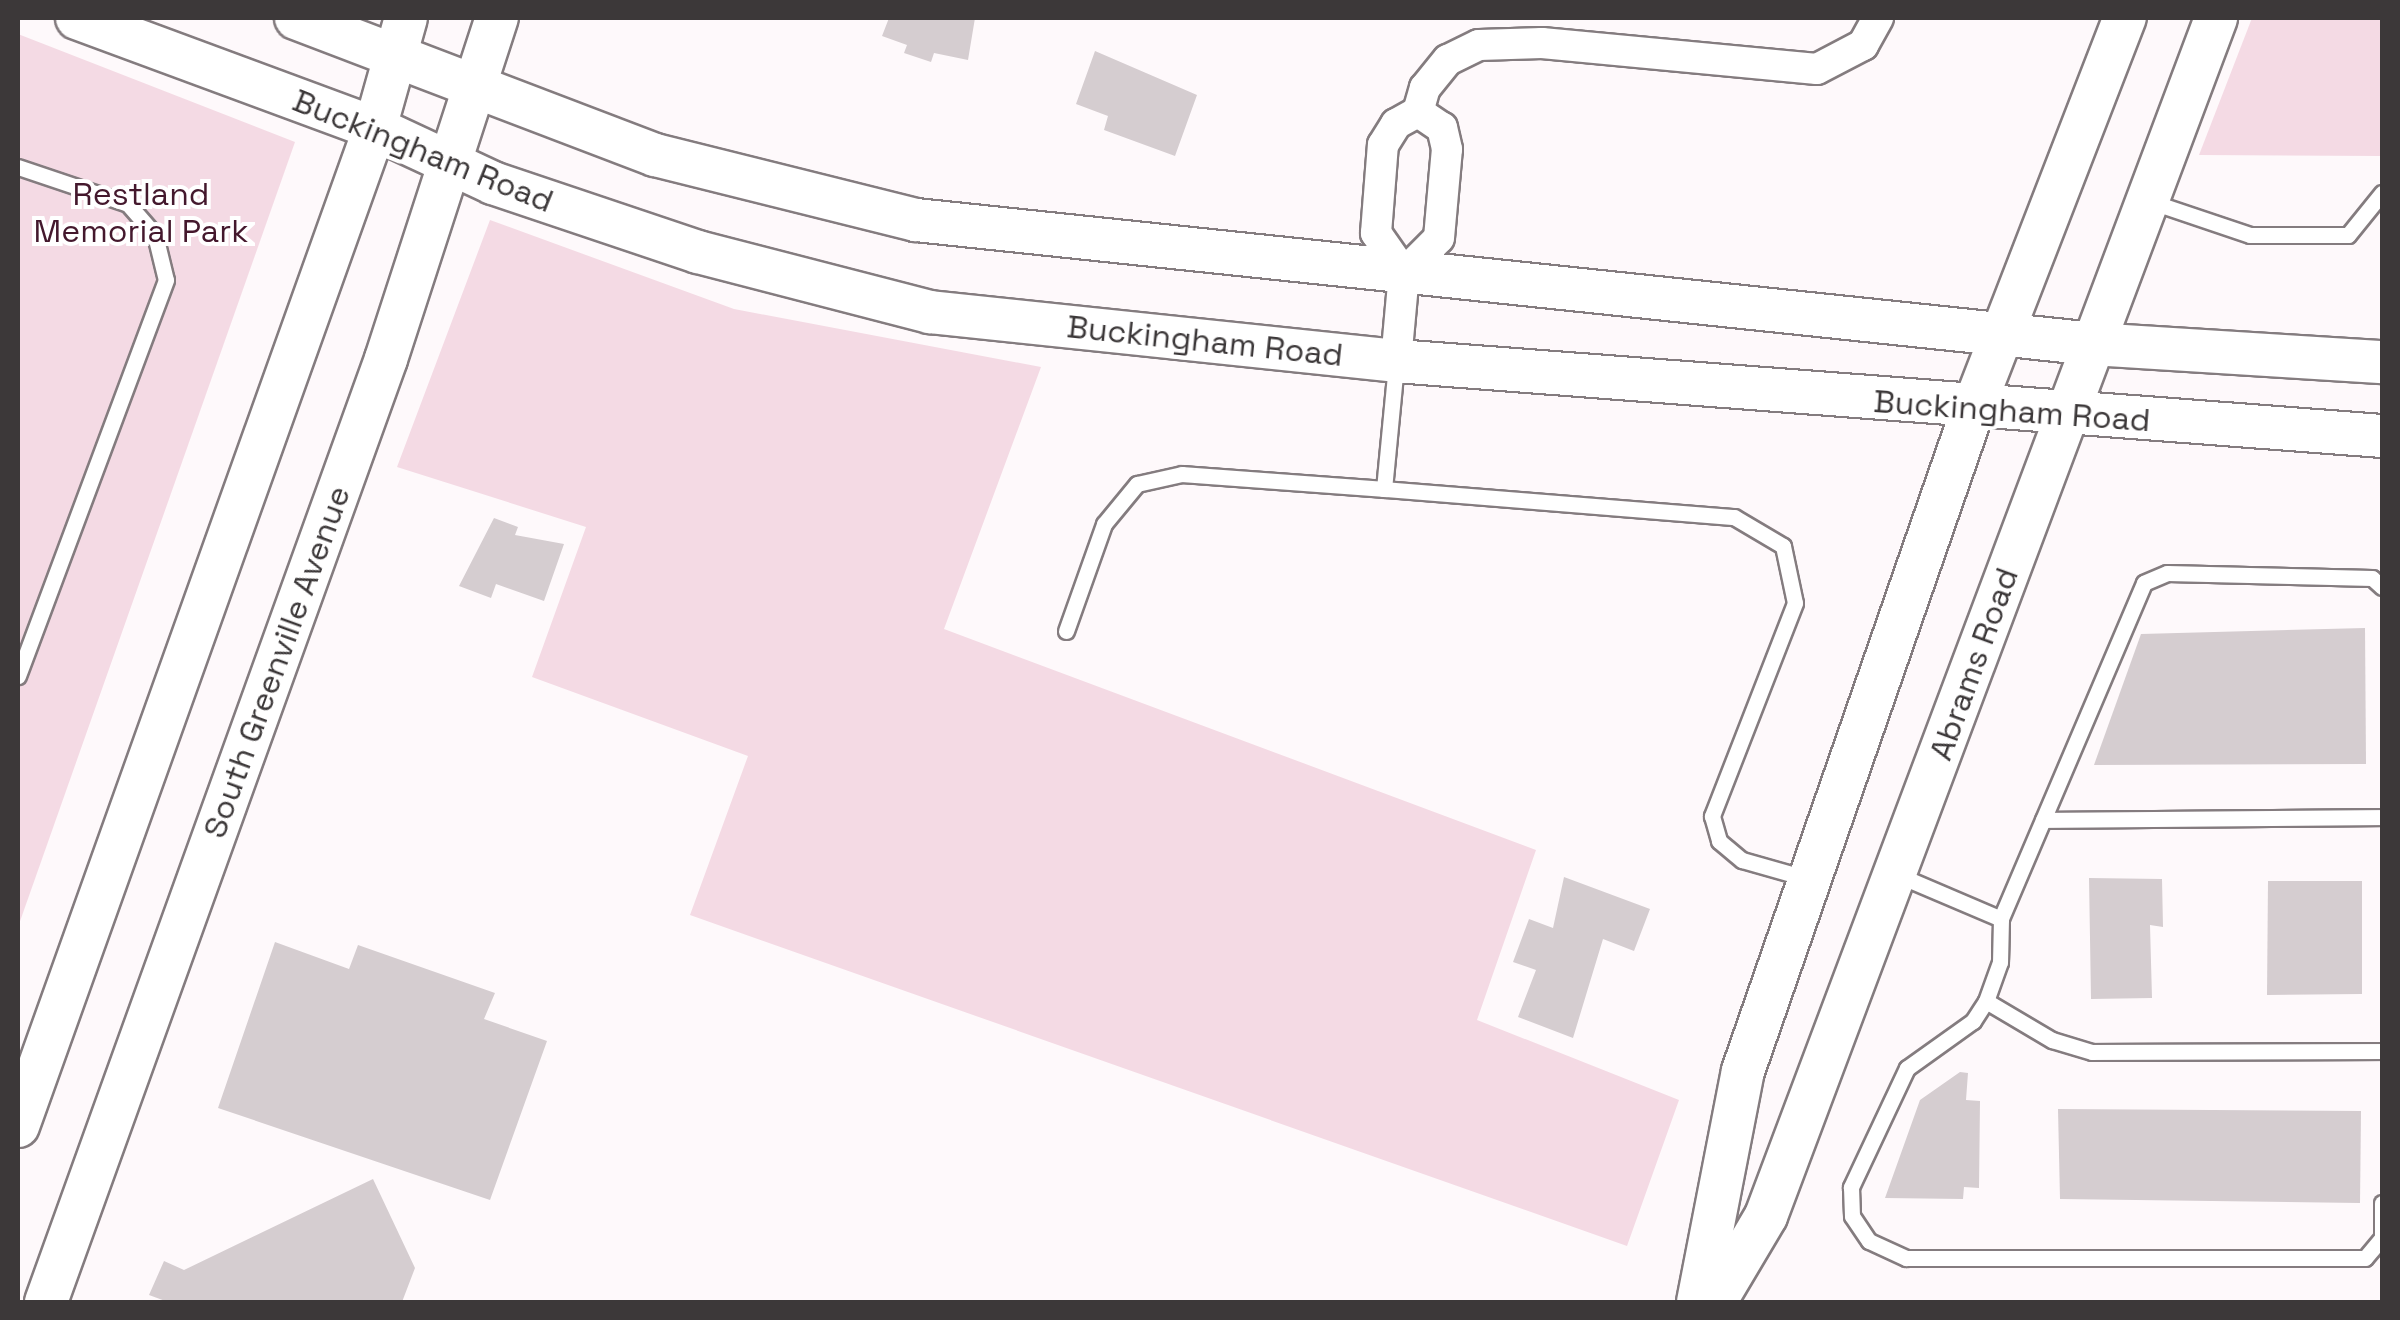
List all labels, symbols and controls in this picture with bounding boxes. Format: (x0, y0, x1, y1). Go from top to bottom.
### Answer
street label: Buckingham Road (287, 81, 559, 221)
park label: Restland Memorial Park (34, 176, 248, 251)
street label: Buckingham Road (1065, 307, 1345, 375)
street label: Buckingham Road (1872, 382, 2152, 440)
street label: South Greenville Avenue (195, 481, 359, 843)
street label: Abrams Road (1921, 563, 2027, 765)

